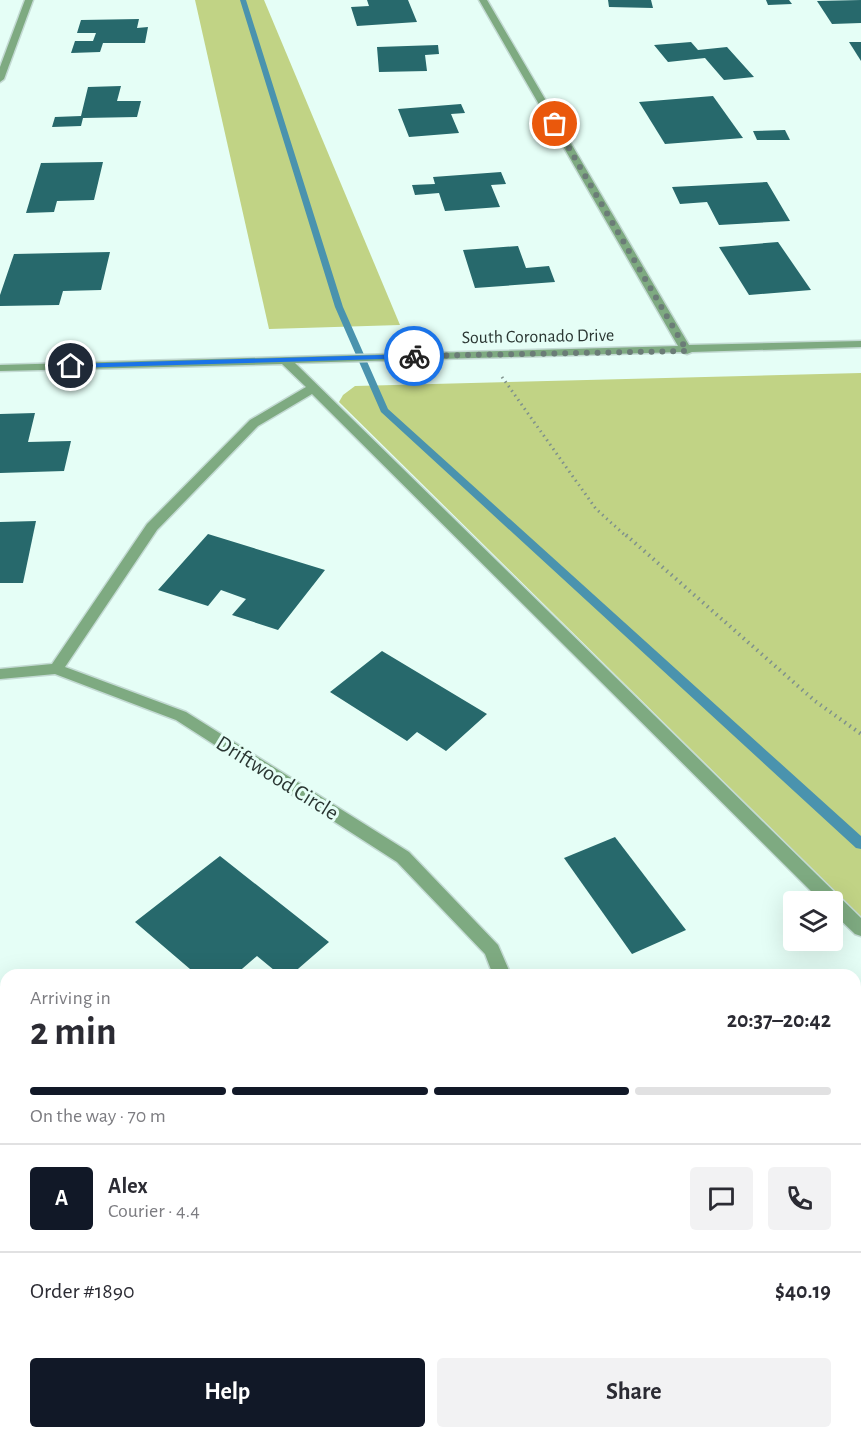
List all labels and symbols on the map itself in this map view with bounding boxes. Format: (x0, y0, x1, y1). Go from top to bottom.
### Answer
pin (529, 98, 580, 149)
courier (384, 326, 444, 386)
street label: South Coronado Drive (462, 327, 614, 347)
pin (45, 340, 96, 391)
street label: Driftwood Circle (212, 732, 342, 824)

